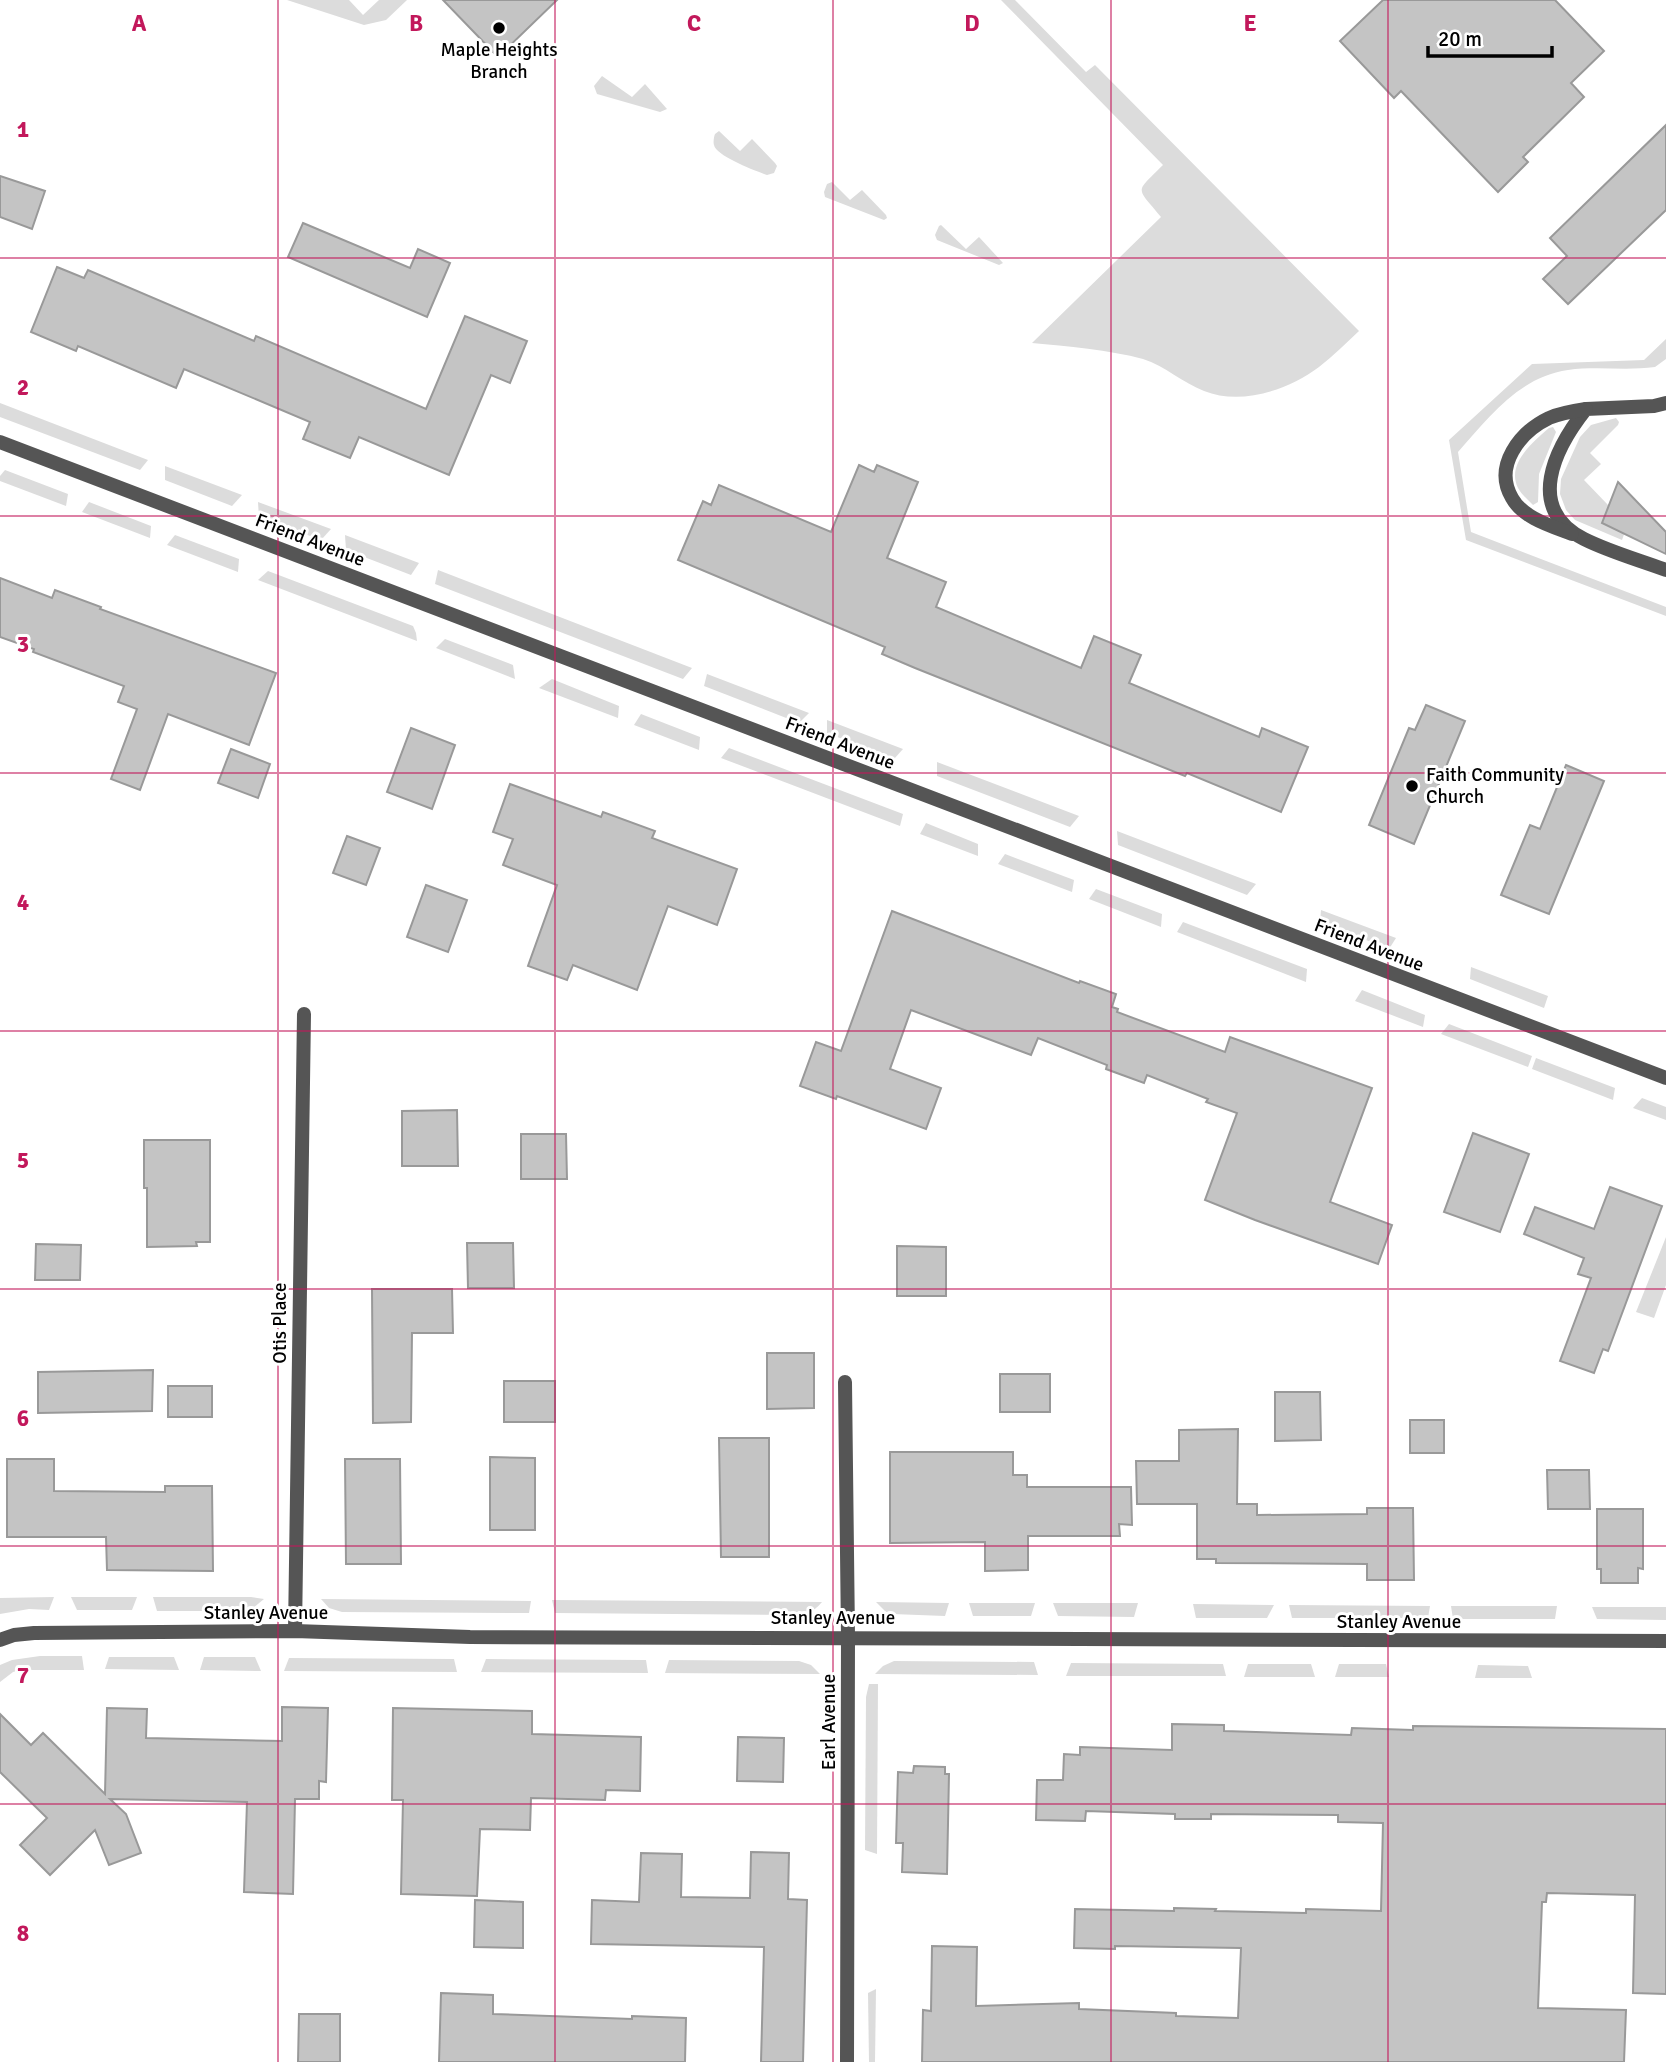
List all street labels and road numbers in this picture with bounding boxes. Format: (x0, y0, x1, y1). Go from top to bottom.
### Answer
street label: Friend Avenue (252, 508, 368, 572)
street label: Friend Avenue (782, 711, 898, 775)
street label: Friend Avenue (1311, 913, 1427, 977)
street label: Otis Place (268, 1282, 292, 1364)
street label: Stanley Avenue (204, 1601, 328, 1625)
street label: Stanley Avenue (771, 1606, 895, 1630)
street label: Stanley Avenue (1337, 1610, 1461, 1634)
street label: Earl Avenue (817, 1674, 841, 1770)

